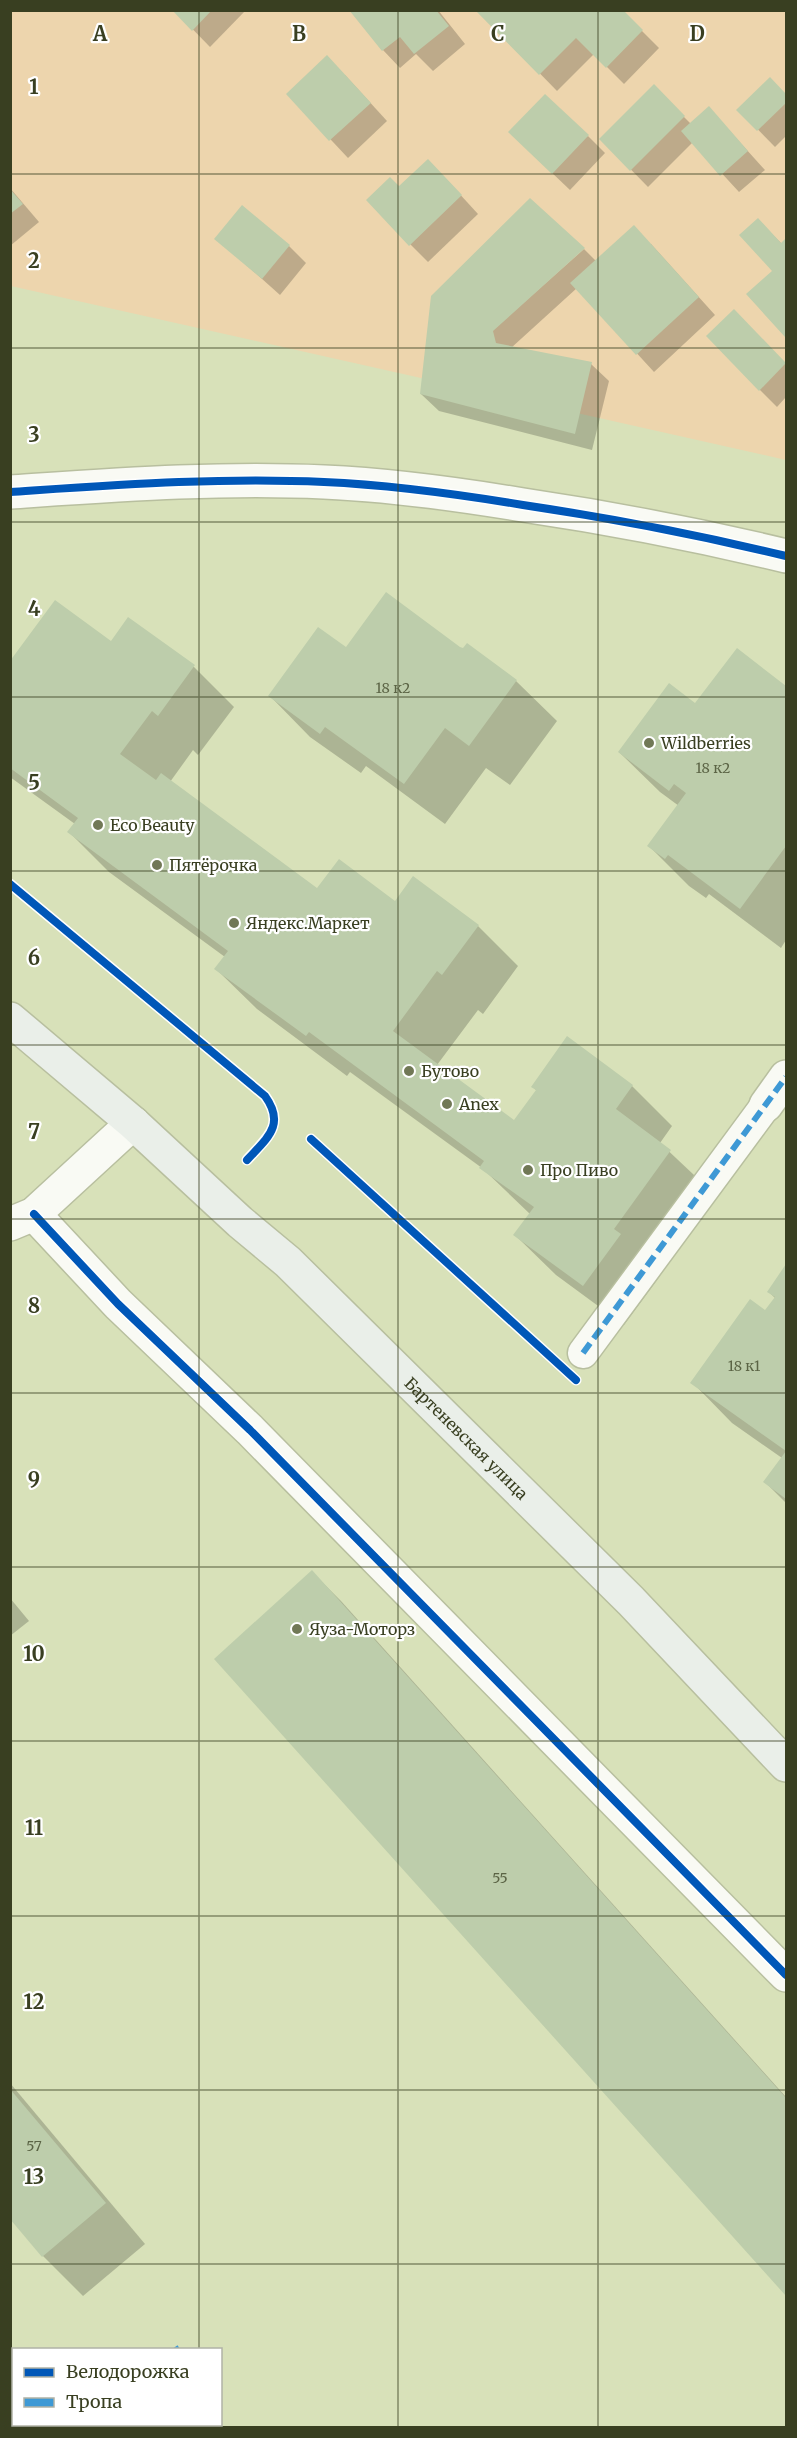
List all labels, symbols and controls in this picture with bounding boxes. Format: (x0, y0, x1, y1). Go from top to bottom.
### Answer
text: A (92, 21, 108, 46)
text: B (292, 21, 306, 46)
text: C (491, 21, 505, 46)
text: D (689, 21, 705, 46)
text: 1 (29, 74, 39, 99)
text: 2 (28, 248, 40, 273)
text: 3 (28, 422, 40, 447)
text: 4 (28, 596, 41, 621)
house number: 18 к2 (376, 679, 410, 697)
place label: Wildberries (660, 733, 751, 753)
marker: Wildberries (642, 736, 656, 750)
house number: 18 к2 (696, 759, 730, 777)
text: 5 (28, 770, 40, 795)
place label: Eco Beauty (110, 815, 195, 835)
marker: Eco Beauty (91, 818, 105, 832)
place label: Пятёрочка (169, 855, 258, 875)
marker: Пятёрочка (150, 858, 164, 872)
place label: Яндекс.Маркет (246, 913, 370, 933)
marker: Яндекс.Маркет (227, 916, 241, 930)
text: 6 (28, 945, 40, 970)
place label: Бутово (421, 1061, 479, 1081)
marker: Бутово (402, 1064, 416, 1078)
place label: Anex (458, 1094, 499, 1114)
marker: Anex (440, 1097, 454, 1111)
text: 7 (28, 1119, 40, 1144)
place label: Про Пиво (540, 1160, 618, 1180)
marker: Про Пиво (521, 1163, 535, 1177)
text: 8 (28, 1293, 40, 1318)
house number: 18 к1 (728, 1357, 760, 1375)
street label: Бартеневская улица (400, 1373, 533, 1504)
text: 9 (28, 1467, 40, 1492)
place label: Яуза-Моторз (309, 1619, 415, 1639)
marker: Яуза-Моторз (290, 1622, 304, 1636)
text: 10 (23, 1641, 45, 1666)
text: 11 (25, 1815, 43, 1840)
house number: 55 (492, 1869, 508, 1887)
text: 12 (24, 1989, 45, 2014)
house number: 57 (26, 2137, 42, 2155)
text: 13 (24, 2164, 44, 2189)
legend (12, 2348, 222, 2426)
text: Велодорожка (66, 2360, 190, 2383)
text: Тропа (66, 2390, 122, 2413)

